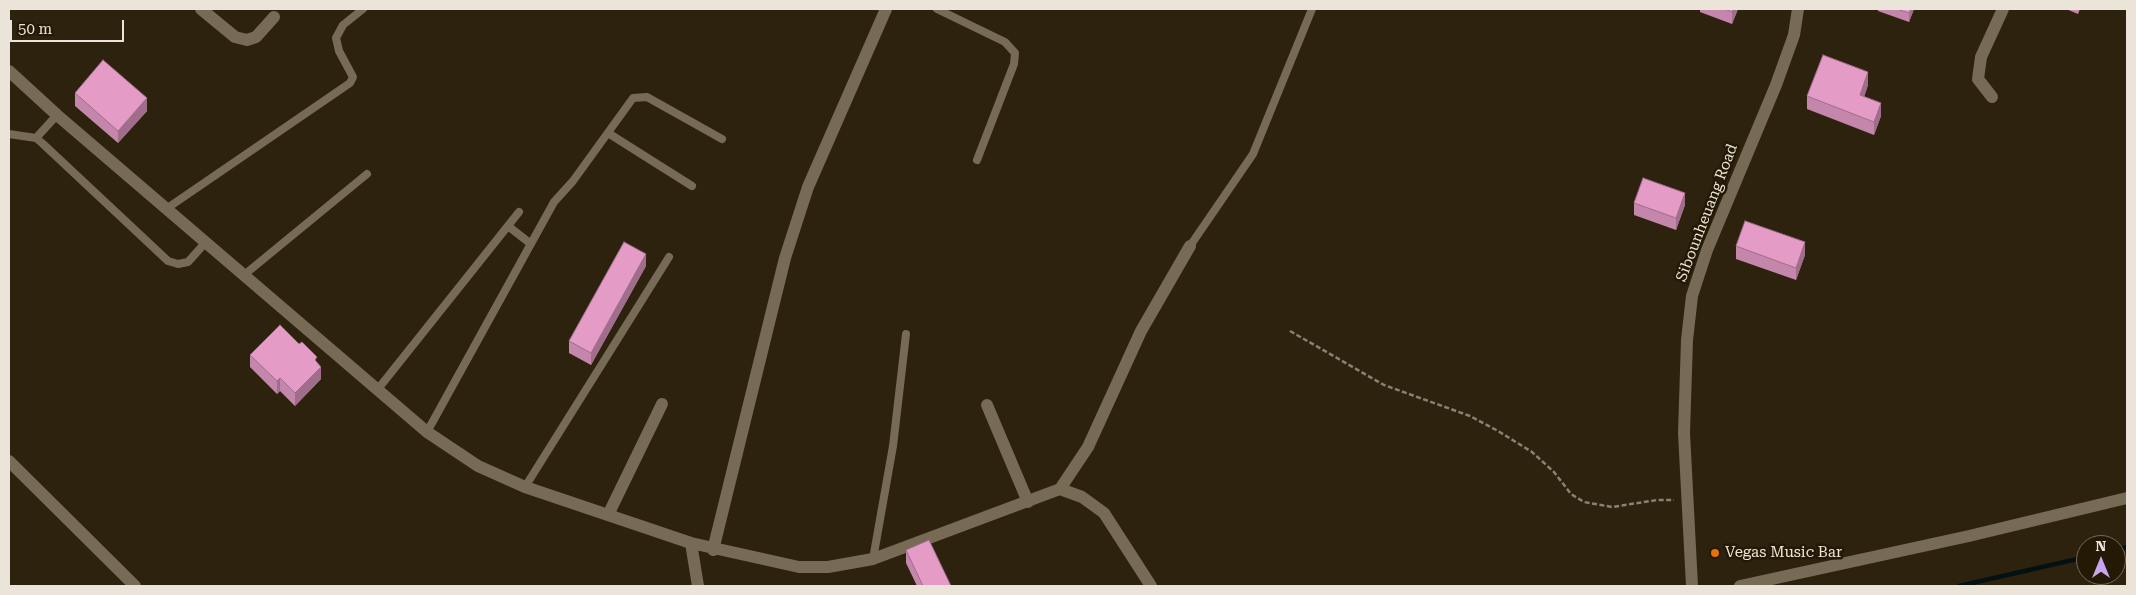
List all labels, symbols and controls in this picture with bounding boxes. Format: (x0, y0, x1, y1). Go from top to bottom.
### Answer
scale bar (12, 10, 126, 42)
text: 50 m (18, 20, 52, 38)
street label: Sibounheuang Road (1672, 142, 1742, 284)
north arrow (2076, 535, 2126, 585)
text: N (2096, 538, 2106, 554)
place label: Vegas Music Bar (1725, 544, 1842, 562)
marker: Vegas Music Bar (1709, 547, 1721, 559)

